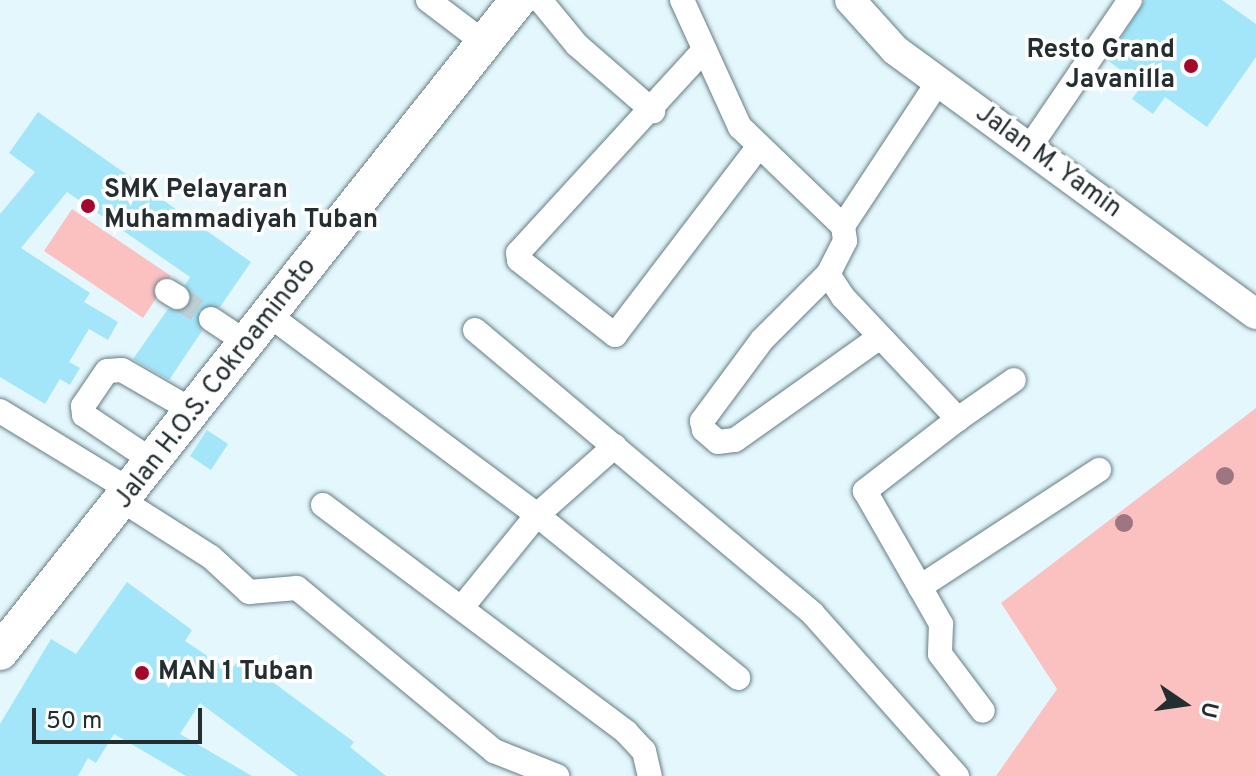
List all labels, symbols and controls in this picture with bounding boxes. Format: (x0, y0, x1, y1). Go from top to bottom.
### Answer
place label: Resto Grand Javanilla (1027, 35, 1175, 96)
marker: Resto Grand Javanilla (1182, 57, 1200, 75)
street label: Jalan M. Yamin (968, 98, 1128, 226)
place label: SMK Pelayaran Muhammadiyah Tuban (104, 175, 378, 236)
marker: SMK Pelayaran Muhammadiyah Tuban (79, 197, 97, 215)
street label: Jalan H.O.S. Cokroaminoto (108, 252, 324, 516)
place label: MAN 1 Tuban (158, 657, 314, 689)
marker: MAN 1 Tuban (133, 664, 151, 682)
north arrow (1144, 664, 1224, 744)
scale bar (36, 692, 206, 742)
text: U (1193, 699, 1223, 720)
text: 50 m (46, 707, 102, 737)

